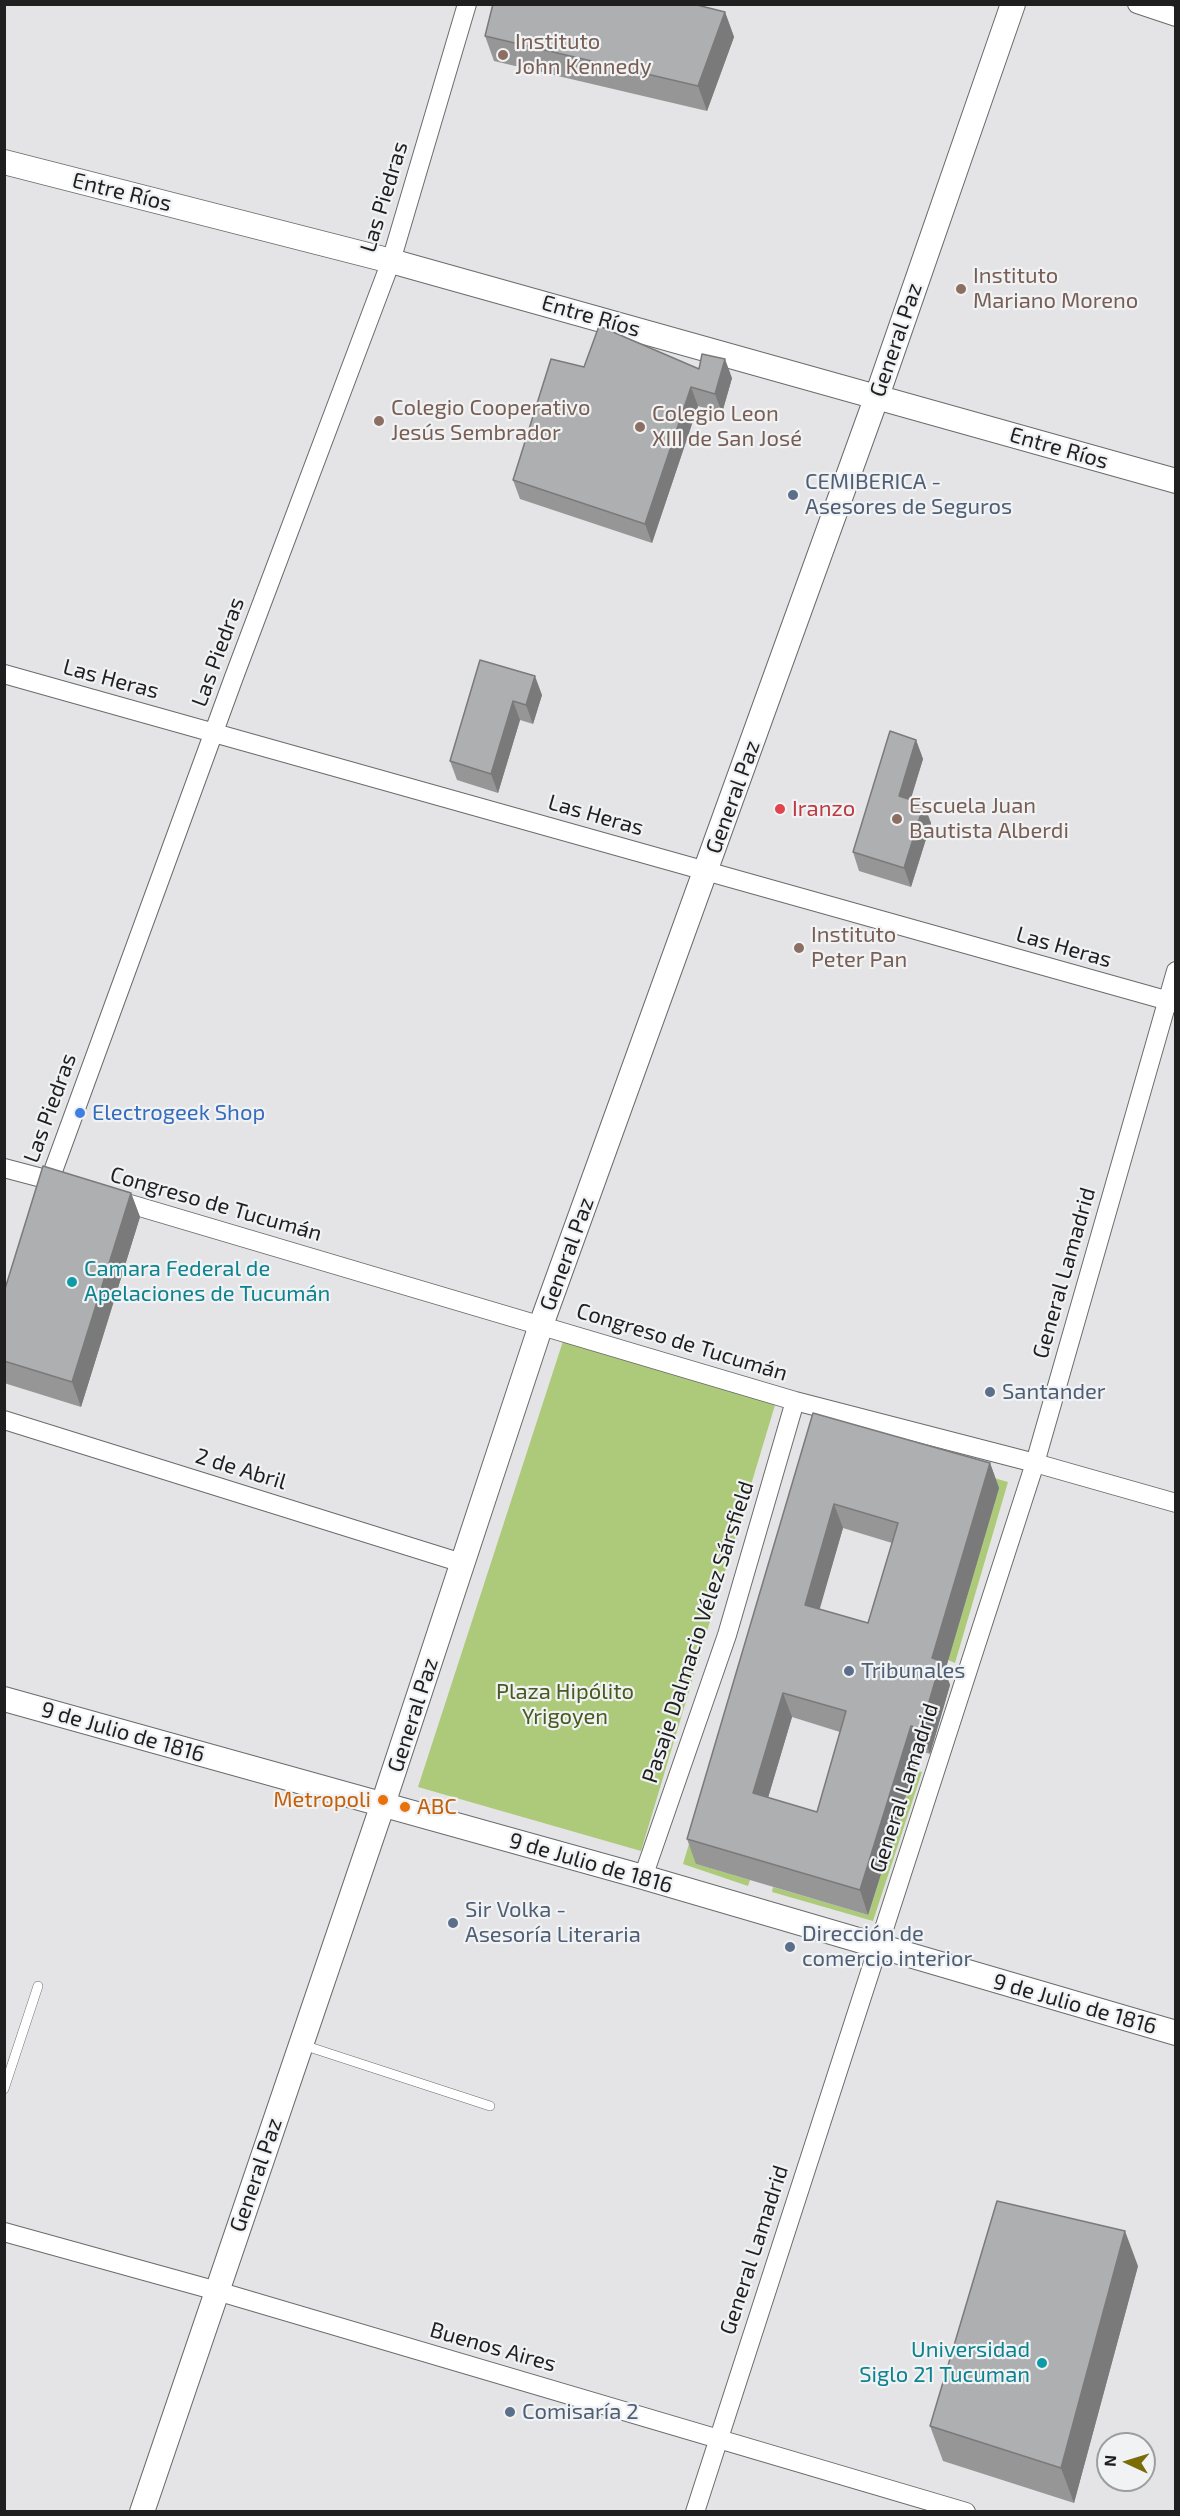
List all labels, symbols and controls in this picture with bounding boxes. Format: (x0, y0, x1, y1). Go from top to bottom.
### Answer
place label: Instituto John Kennedy (515, 29, 652, 80)
marker: Instituto John Kennedy (496, 48, 510, 62)
street label: Las Piedras (355, 138, 413, 256)
street label: Entre Ríos (70, 167, 174, 217)
place label: Instituto Mariano Moreno (973, 263, 1138, 314)
street label: General Paz (864, 280, 928, 400)
marker: Instituto Mariano Moreno (954, 282, 968, 296)
street label: Entre Ríos (539, 289, 643, 343)
place label: Colegio Cooperativo Jesús Sembrador (391, 395, 590, 446)
place label: Colegio Leon XIII de San José (652, 401, 802, 452)
marker: Colegio Cooperativo Jesús Sembrador (372, 414, 386, 428)
marker: Colegio Leon XIII de San José (633, 420, 647, 434)
street label: Entre Ríos (1007, 421, 1111, 475)
place label: CEMIBERICA - Asesores de Seguros (805, 469, 1012, 520)
marker: CEMIBERICA - Asesores de Seguros (786, 488, 800, 502)
street label: Las Piedras (186, 594, 250, 710)
street label: Las Heras (60, 654, 162, 704)
street label: General Paz (700, 737, 766, 857)
street label: Las Heras (545, 789, 647, 841)
place label: Escuela Juan Bautista Alberdi (909, 793, 1069, 844)
place label: Iranzo (792, 796, 855, 822)
marker: Iranzo (773, 802, 787, 816)
marker: Escuela Juan Bautista Alberdi (890, 812, 904, 826)
street label: Las Heras (1013, 921, 1115, 973)
place label: Instituto Peter Pan (811, 922, 907, 974)
marker: Instituto Peter Pan (792, 941, 806, 955)
street label: Las Piedras (18, 1050, 82, 1166)
place label: Electrogeek Shop (92, 1100, 265, 1126)
marker: Electrogeek Shop (73, 1106, 87, 1120)
street label: Congreso de Tucumán (107, 1161, 325, 1247)
street label: General Lamadrid (1027, 1184, 1101, 1362)
street label: General Paz (534, 1194, 600, 1314)
place label: Camara Federal de Apelaciones de Tucumán (84, 1256, 330, 1308)
marker: Camara Federal de Apelaciones de Tucumán (65, 1275, 79, 1289)
street label: Congreso de Tucumán (573, 1297, 791, 1387)
place label: Santander (1002, 1379, 1106, 1405)
marker: Santander (983, 1385, 997, 1399)
street label: 2 de Abril (192, 1443, 290, 1495)
street label: Pasaje Dalmacio Vélez Sársfield (637, 1478, 759, 1786)
street label: General Paz (382, 1654, 444, 1776)
place label: Tribunales (861, 1658, 965, 1684)
marker: Tribunales (842, 1664, 856, 1678)
park label: Plaza Hipólito Yrigoyen (496, 1679, 634, 1730)
street label: 9 de Julio de 1816 (38, 1696, 208, 1768)
street label: General Lamadrid (864, 1700, 944, 1876)
place label: Metropoli (273, 1787, 371, 1813)
marker: Metropoli (376, 1793, 390, 1807)
place label: ABC (417, 1794, 457, 1820)
marker: ABC (398, 1800, 412, 1814)
street label: 9 de Julio de 1816 (506, 1827, 676, 1899)
place label: Sir Volka - Asesoría Literaria (465, 1897, 641, 1948)
marker: Sir Volka - Asesoría Literaria (446, 1916, 460, 1930)
place label: Dirección de comercio interior (802, 1921, 972, 1972)
marker: Dirección de comercio interior (783, 1940, 797, 1954)
street label: 9 de Julio de 1816 (990, 1968, 1160, 2040)
street label: General Paz (224, 2115, 288, 2235)
street label: General Lamadrid (714, 2162, 794, 2338)
street label: Buenos Aires (427, 2316, 559, 2378)
place label: Universidad Siglo 21 Tucuman (859, 2337, 1030, 2388)
marker: Universidad Siglo 21 Tucuman (1035, 2356, 1049, 2370)
place label: Comisaría 2 (522, 2399, 639, 2425)
marker: Comisaría 2 (503, 2405, 517, 2419)
north arrow (1096, 2432, 1156, 2492)
text: N (1100, 2454, 1119, 2467)

